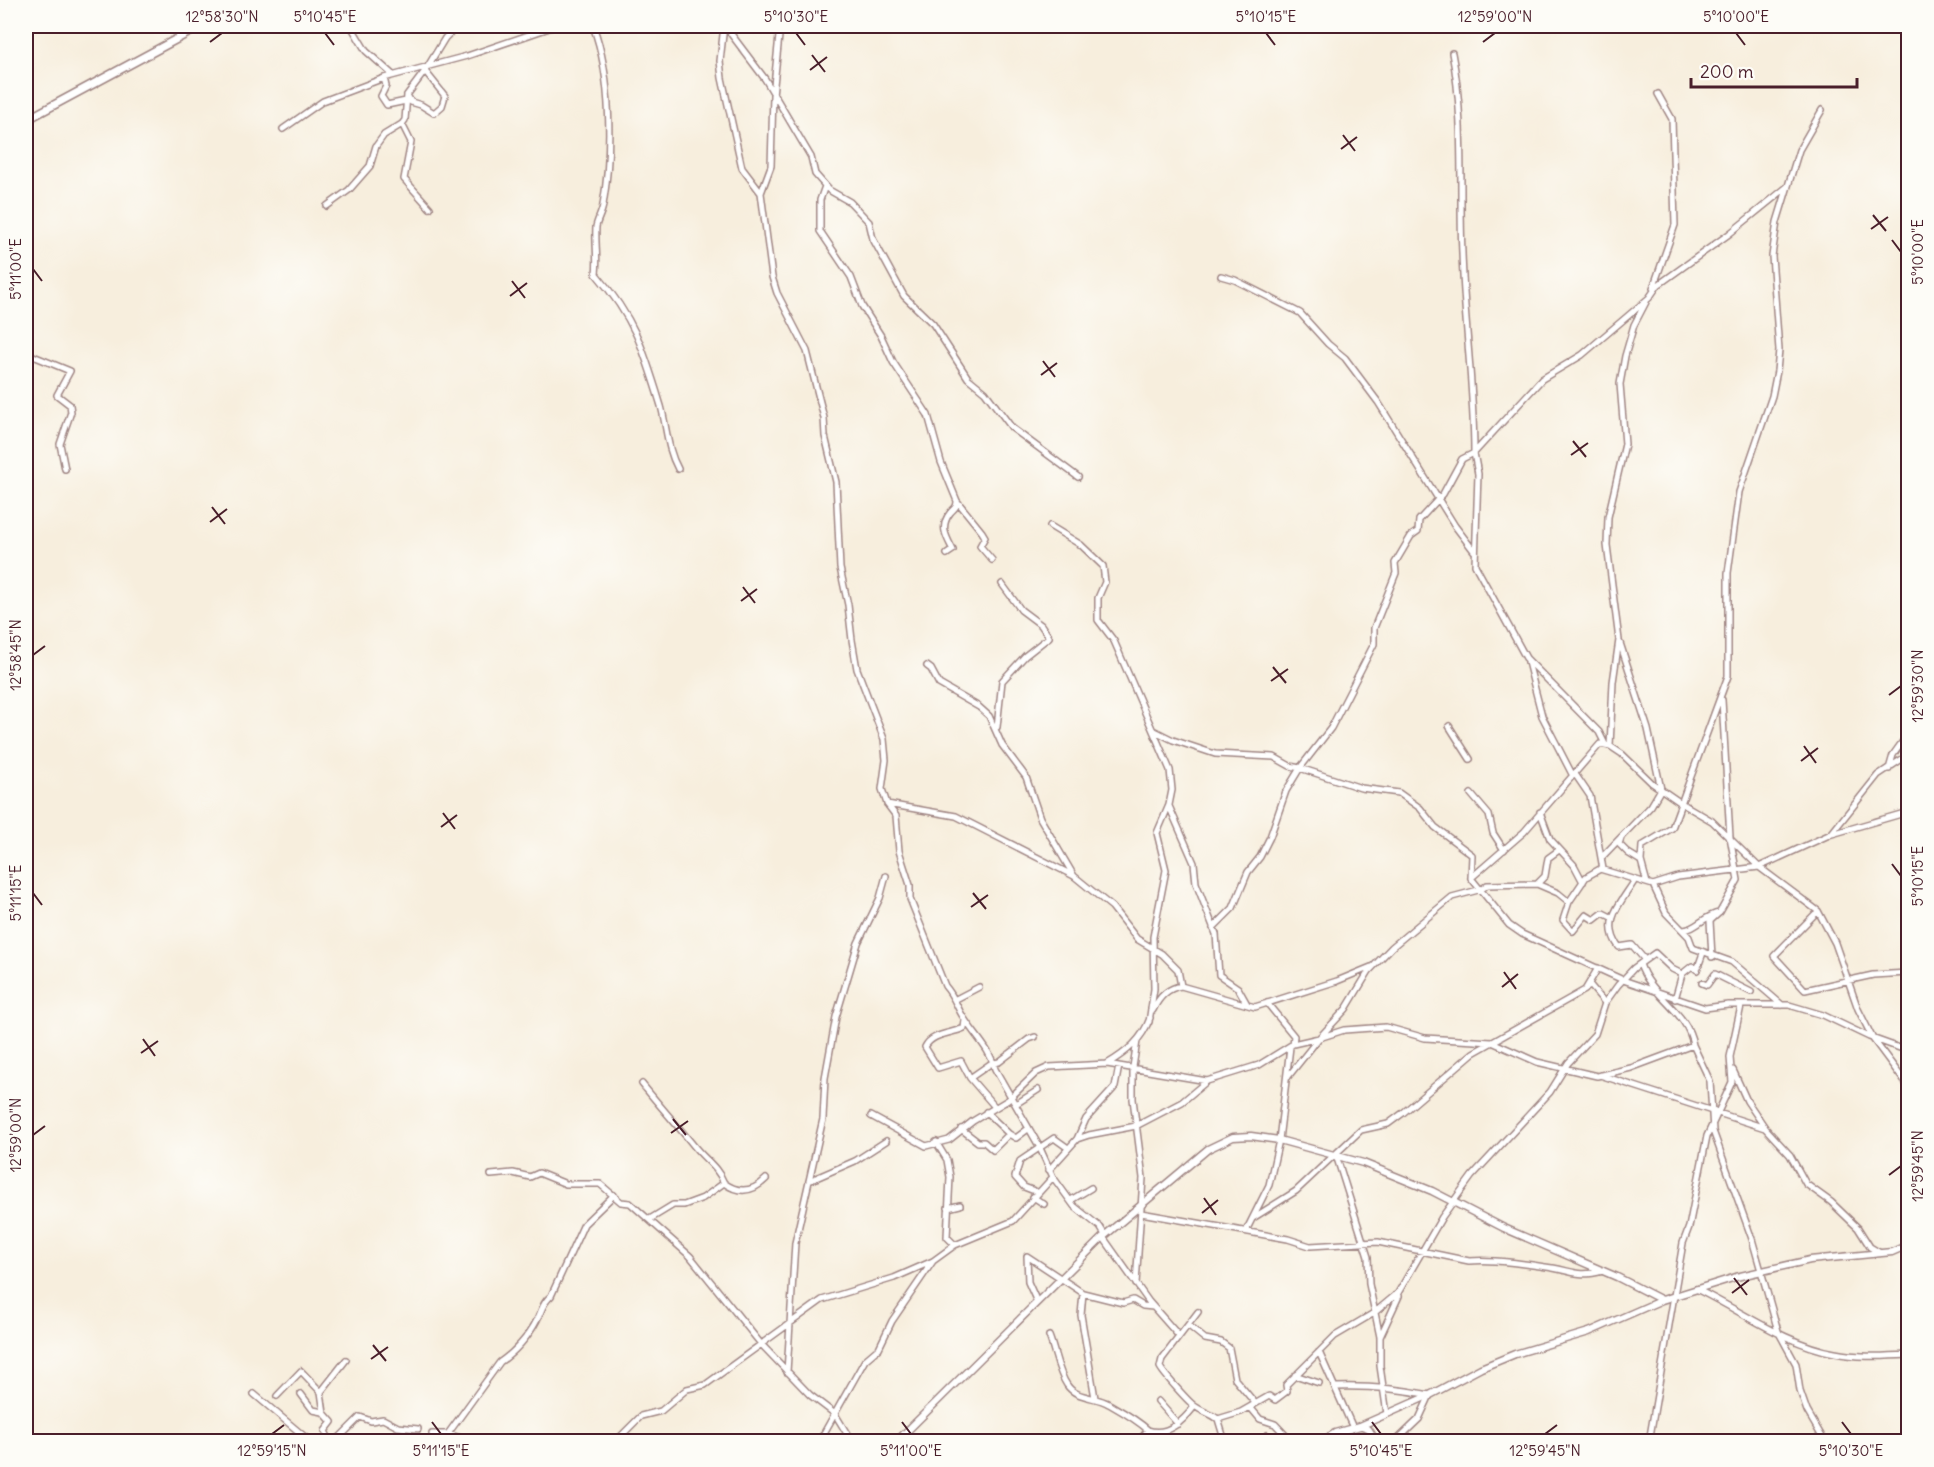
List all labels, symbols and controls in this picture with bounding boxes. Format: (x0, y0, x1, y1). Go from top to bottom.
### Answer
text: 12°58'30"N (185, 7, 259, 26)
text: 5°10'45"E (293, 7, 357, 26)
text: 5°10'30"E (764, 7, 829, 26)
text: 5°10'15"E (1236, 7, 1297, 26)
text: 12°59'00"N (1458, 7, 1532, 26)
text: 5°10'00"E (1703, 7, 1769, 26)
scale bar (1691, 51, 1858, 89)
text: 200 m (1700, 60, 1754, 83)
text: 5°10'00"E (1908, 219, 1927, 285)
text: 5°11'00"E (6, 238, 25, 300)
text: 12°58'45"N (6, 619, 25, 691)
text: 12°59'30"N (1908, 649, 1927, 723)
text: 5°10'15"E (1908, 845, 1927, 906)
text: 5°11'15"E (6, 864, 25, 921)
text: 12°59'00"N (6, 1098, 25, 1172)
text: 12°59'45"N (1908, 1130, 1927, 1202)
text: 12°59'15"N (237, 1441, 307, 1460)
text: 5°11'15"E (413, 1441, 470, 1460)
text: 5°11'00"E (880, 1441, 942, 1460)
text: 5°10'45"E (1349, 1441, 1413, 1460)
text: 12°59'45"N (1509, 1441, 1581, 1460)
text: 5°10'30"E (1819, 1441, 1884, 1460)

